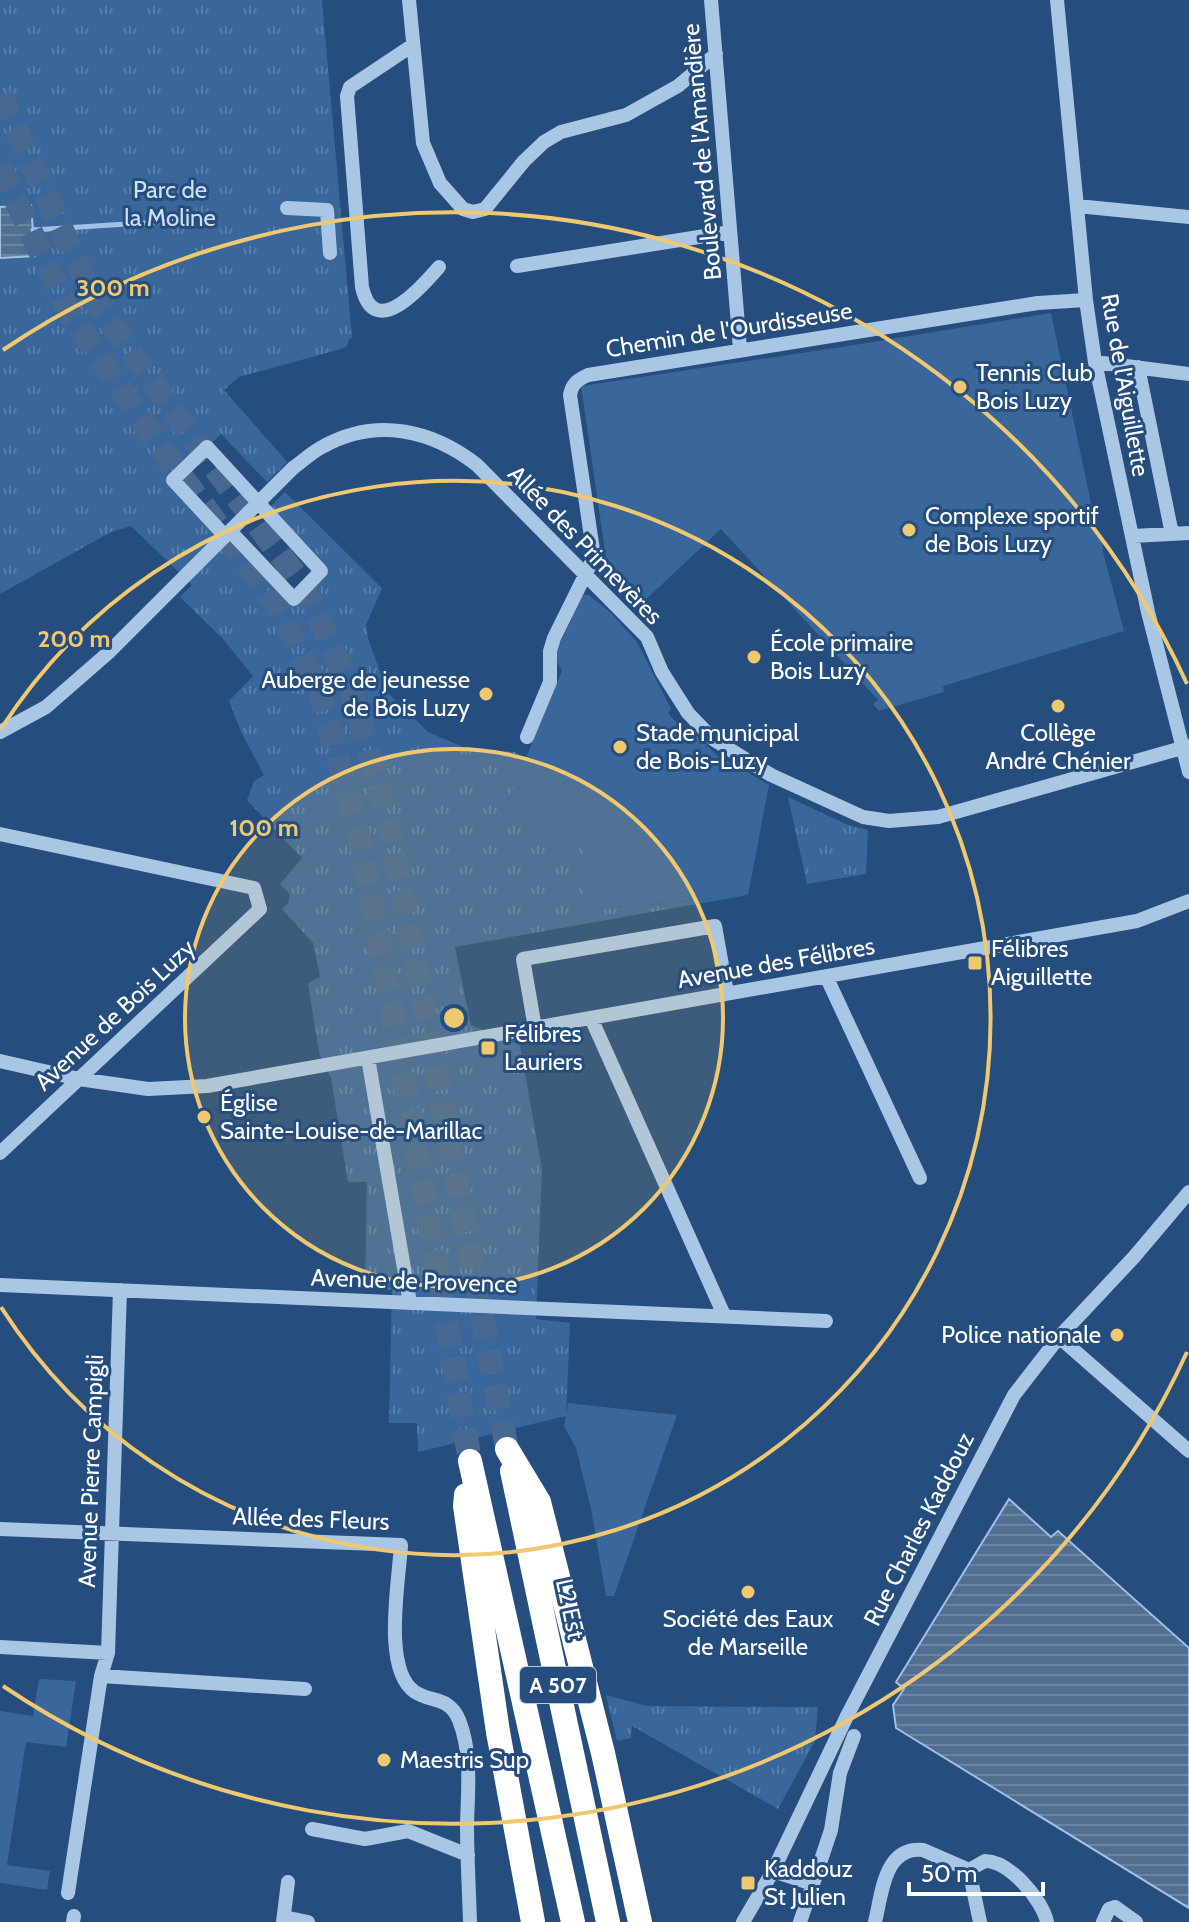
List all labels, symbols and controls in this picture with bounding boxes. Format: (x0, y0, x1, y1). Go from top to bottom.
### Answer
street label: Boulevard de l'Amandière (676, 22, 727, 282)
park label: Parc de la Moline (124, 175, 216, 232)
text: 300 m (76, 273, 150, 302)
street label: Rue de l'Aiguillette (1095, 291, 1156, 479)
street label: Chemin de l'Ourdisseuse (604, 296, 854, 363)
place label: Tennis Club Bois Luzy (976, 358, 1093, 415)
marker: Tennis Club Bois Luzy (951, 378, 969, 396)
street label: Allée des Primevères (502, 459, 669, 630)
place label: Complexe sportif de Bois Luzy (925, 501, 1099, 558)
marker: Complexe sportif de Bois Luzy (900, 521, 918, 539)
text: 200 m (38, 624, 110, 653)
place label: École primaire Bois Luzy (770, 628, 913, 685)
marker: École primaire Bois Luzy (745, 648, 763, 666)
place label: Auberge de jeunesse de Bois Luzy (261, 665, 470, 722)
marker: Auberge de jeunesse de Bois Luzy (477, 685, 495, 703)
marker: Collège André Chénier (1049, 697, 1067, 715)
place label: Stade municipal de Bois-Luzy (636, 718, 799, 775)
place label: Collège André Chénier (986, 718, 1131, 775)
marker: Stade municipal de Bois-Luzy (611, 738, 629, 756)
text: 100 m (229, 813, 299, 842)
street label: Avenue des Félibres (675, 931, 877, 994)
street label: Avenue de Bois Luzy (29, 933, 201, 1096)
place label: Félibres Aiguillette (991, 934, 1092, 991)
marker: Félibres Aiguillette (966, 954, 984, 972)
centre of rings (440, 1004, 468, 1032)
place label: Félibres Lauriers (504, 1019, 583, 1076)
marker: Félibres Lauriers (479, 1039, 497, 1057)
place label: Église Sainte-Louise-de-Marillac (220, 1088, 483, 1145)
marker: Église Sainte-Louise-de-Marillac (195, 1108, 213, 1126)
street label: Avenue de Provence (310, 1262, 518, 1299)
place label: Police nationale (941, 1320, 1101, 1349)
marker: Police nationale (1108, 1326, 1126, 1344)
street label: Avenue Pierre Campigli (72, 1354, 109, 1588)
street label: Rue Charles Kaddouz (857, 1427, 980, 1630)
street label: Allée des Fleurs (232, 1501, 390, 1536)
street label: L2 Est (550, 1576, 591, 1642)
marker: Société des Eaux de Marseille (739, 1583, 757, 1601)
place label: Société des Eaux de Marseille (663, 1604, 834, 1661)
road number: A 507 (520, 1667, 596, 1703)
place label: Maestris Sup (400, 1745, 529, 1774)
marker: Maestris Sup (375, 1751, 393, 1769)
scale bar (909, 1846, 1043, 1896)
place label: Kaddouz St Julien (764, 1854, 853, 1911)
text: 50 m (921, 1859, 977, 1888)
marker: Kaddouz St Julien (739, 1874, 757, 1892)

